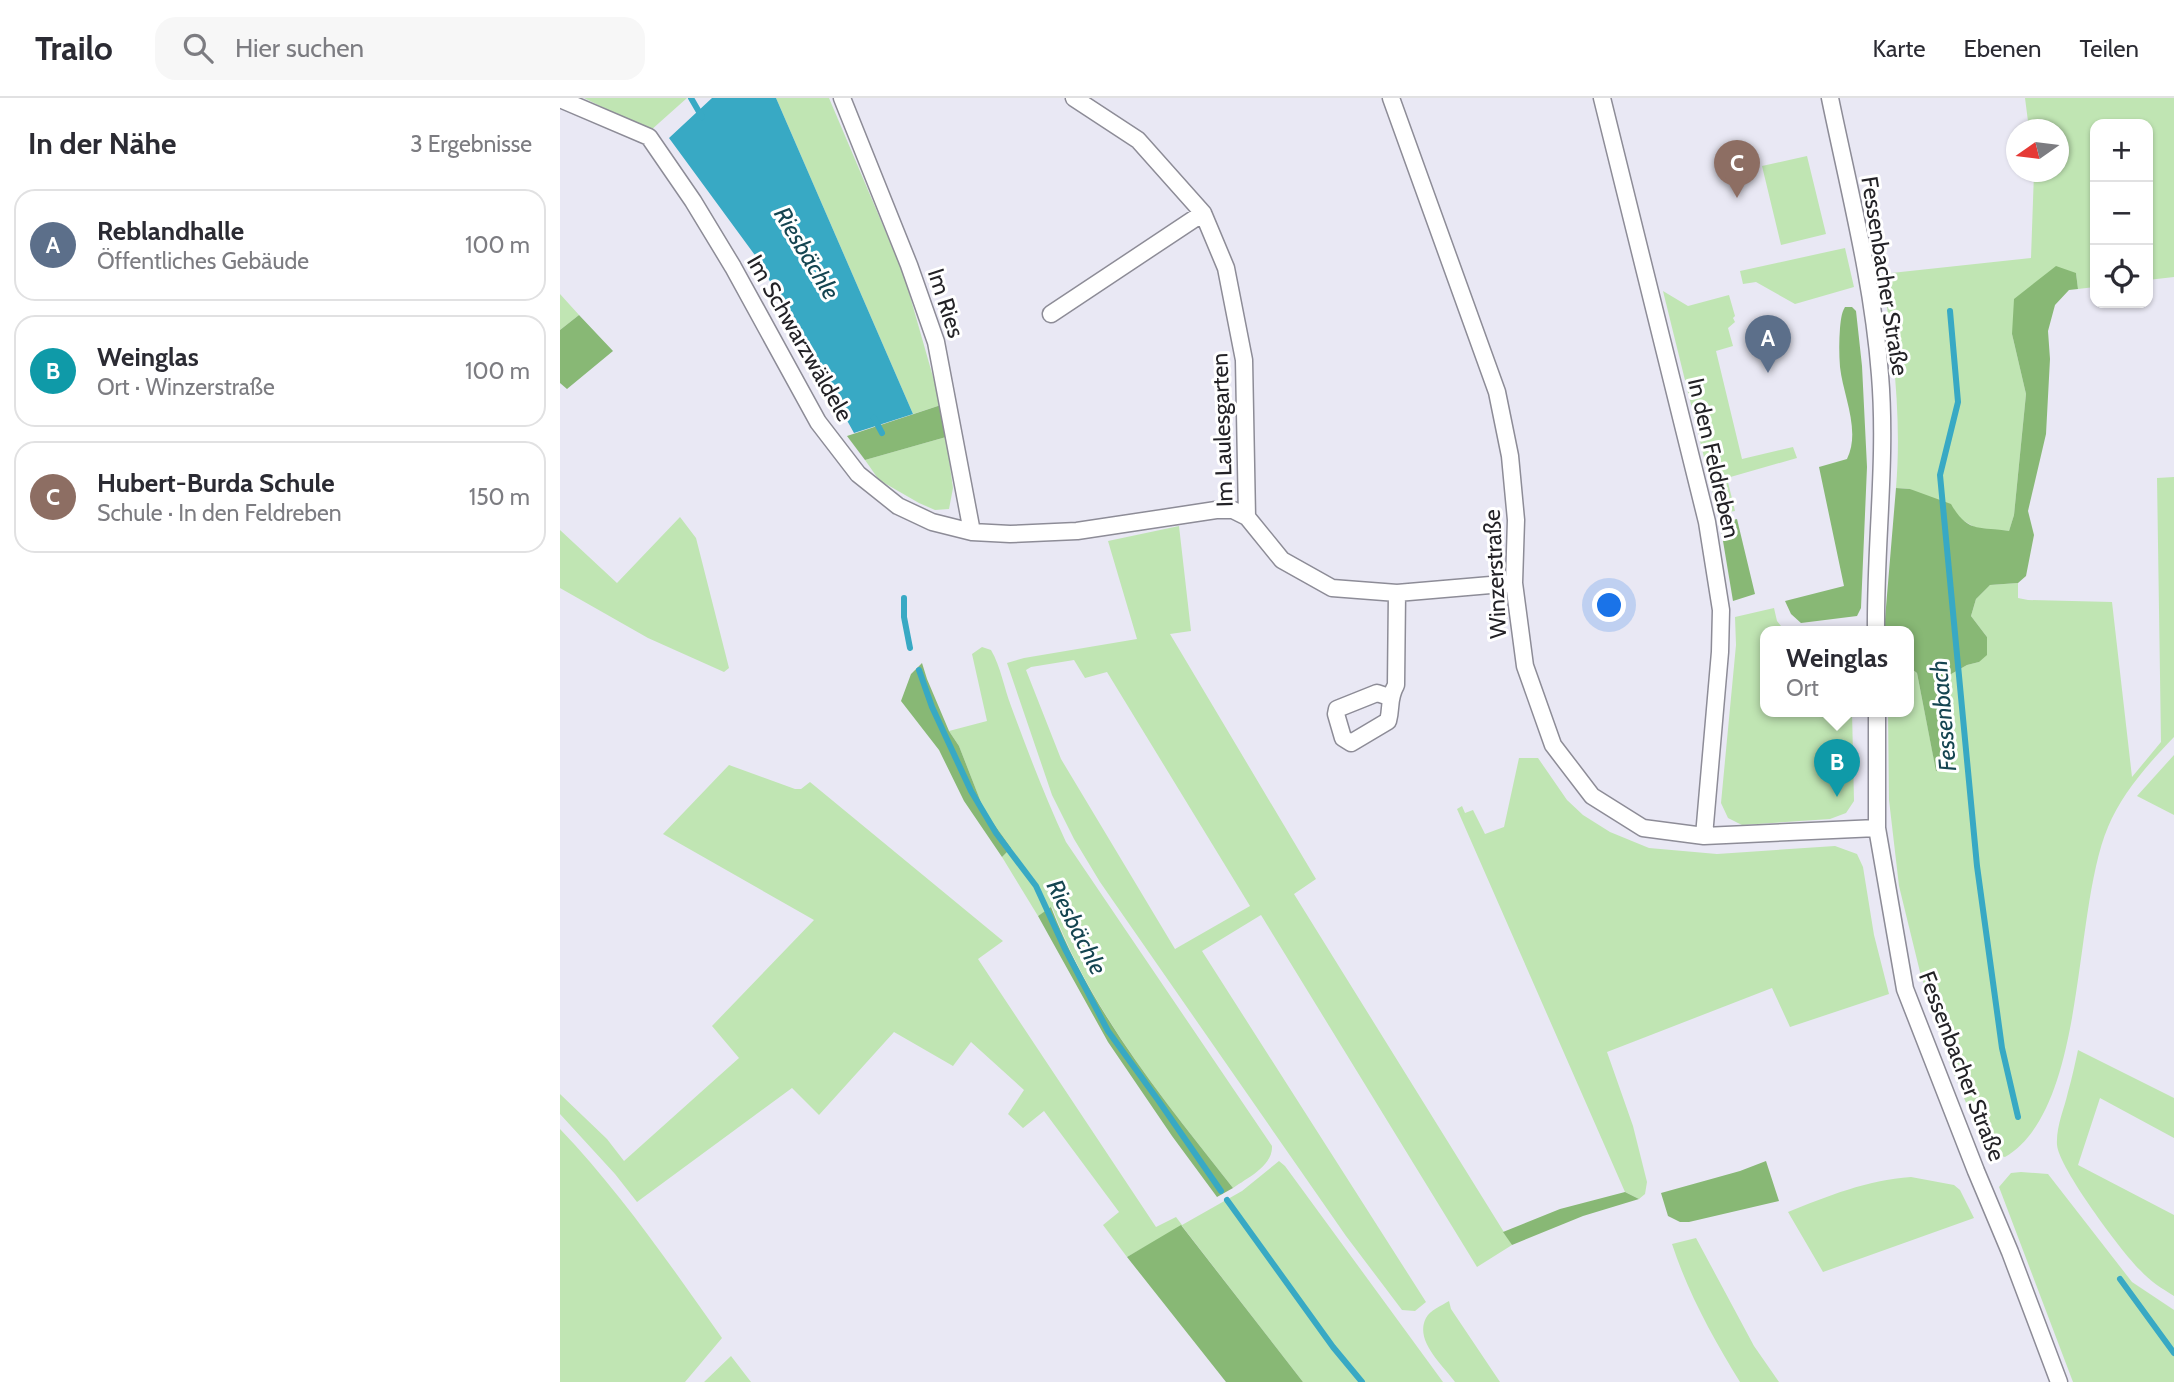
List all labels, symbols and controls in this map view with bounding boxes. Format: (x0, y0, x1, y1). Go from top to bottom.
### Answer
search box (155, 17, 645, 80)
text: Trailo (35, 28, 113, 68)
icon: search (179, 29, 217, 67)
text: Hier suchen (235, 32, 364, 64)
text: Karte (1872, 34, 1925, 63)
text: Ebenen (1963, 34, 2041, 63)
text: Teilen (2079, 34, 2139, 63)
north arrow (2006, 119, 2069, 182)
map controls (2090, 119, 2153, 308)
button: + (2090, 119, 2153, 182)
text: In der Nähe (28, 125, 177, 162)
text: 3 Ergebnisse (410, 130, 532, 158)
pin: C (1714, 140, 1760, 198)
street label: Fessenbacher Straße (1855, 174, 1915, 378)
button: − (2090, 182, 2153, 245)
water label: Riesbächle (768, 201, 846, 305)
text: Reblandhalle (97, 215, 244, 247)
text: A (46, 231, 60, 259)
text: 100 m (465, 231, 530, 259)
button: locate (2090, 245, 2153, 308)
text: Öffentliches Gebäude (97, 247, 309, 275)
street label: Im Schwarzwäldele (741, 250, 859, 426)
street label: Im Ries (922, 265, 970, 341)
pin: A (1745, 315, 1791, 373)
text: Weinglas (97, 341, 199, 373)
street label: Im Laulesgarten (1205, 352, 1239, 508)
text: B (46, 357, 60, 385)
text: 100 m (465, 357, 530, 385)
text: Ort · Winzerstraße (97, 373, 275, 401)
street label: In den Feldreben (1682, 375, 1746, 541)
text: Hubert-Burda Schule (97, 467, 335, 499)
text: C (46, 483, 60, 511)
text: 150 m (469, 483, 530, 511)
text: Schule · In den Feldreben (97, 499, 342, 527)
street label: Winzerstraße (1478, 508, 1512, 639)
your location (1592, 588, 1626, 622)
popup (1760, 626, 1914, 717)
text: Weinglas (1786, 642, 1888, 674)
water label: Fessenbach (1924, 659, 1962, 773)
text: Ort (1786, 674, 1819, 702)
pin: B (1814, 739, 1860, 797)
water label: Riesbächle (1041, 875, 1113, 979)
street label: Fessenbacher Straße (1913, 967, 2011, 1165)

